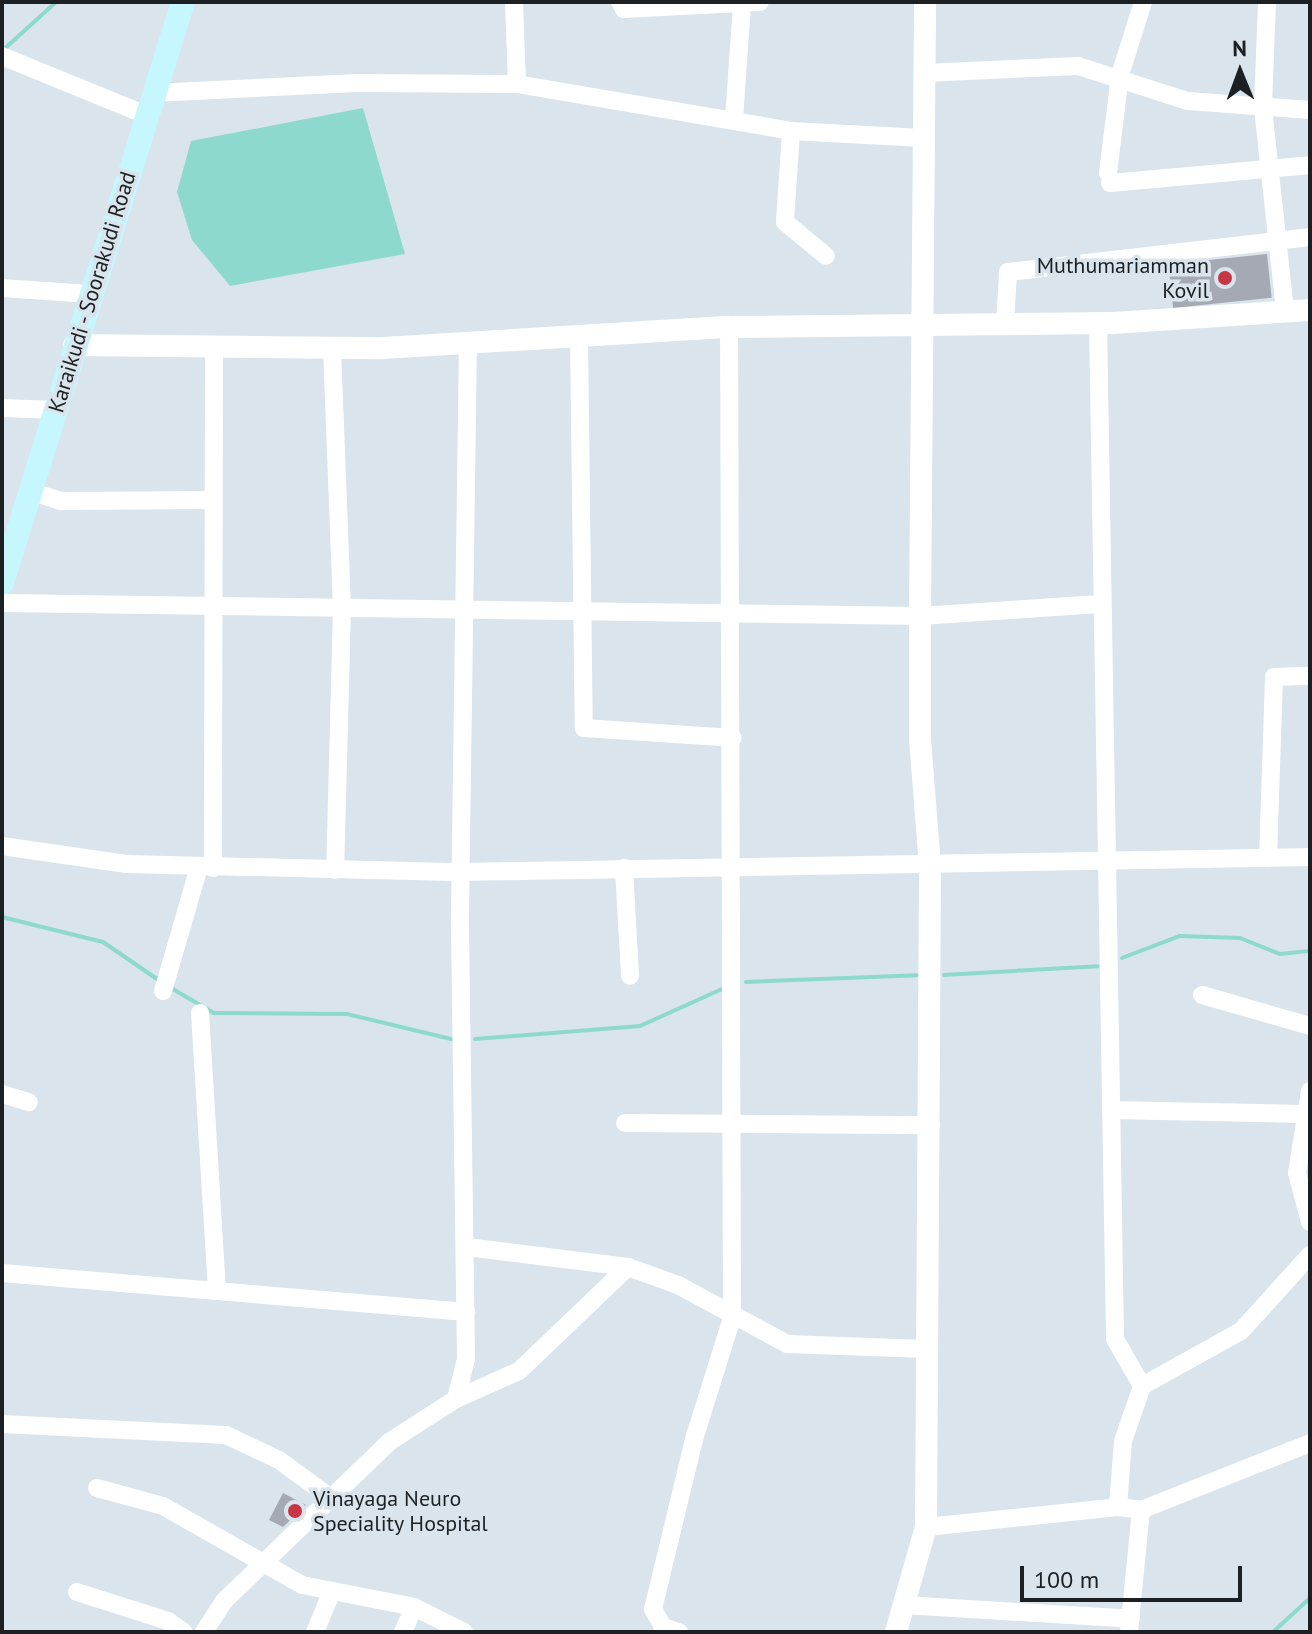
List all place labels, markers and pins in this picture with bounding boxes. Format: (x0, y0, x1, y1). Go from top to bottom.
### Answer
place label: Muthumariamman Kovil (1037, 252, 1209, 304)
marker: Muthumariamman Kovil (1216, 269, 1234, 287)
place label: Vinayaga Neuro Speciality Hospital (313, 1485, 489, 1536)
marker: Vinayaga Neuro Speciality Hospital (284, 1500, 306, 1522)

